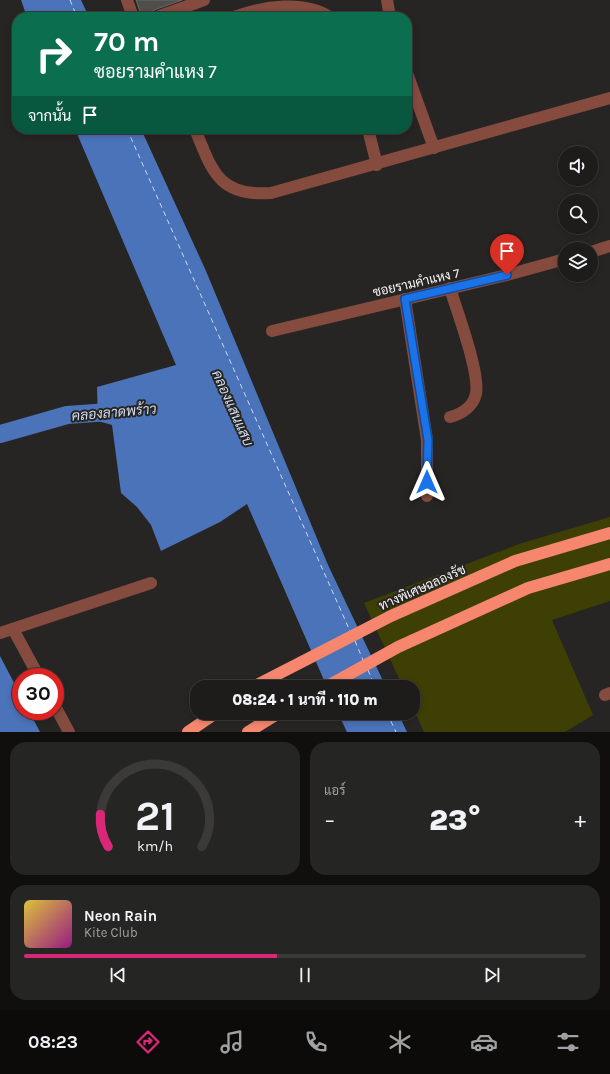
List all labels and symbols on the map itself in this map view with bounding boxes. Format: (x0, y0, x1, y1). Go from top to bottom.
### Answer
pin (490, 234, 524, 275)
street label: ซอยรามคำแหง 7 (371, 265, 461, 300)
water label: คลองแสนแสบ (208, 367, 257, 449)
water label: คลองลาดพร้าว (71, 400, 157, 425)
position arrow (406, 461, 448, 503)
street label: ทางพิเศษฉลองรัช (376, 561, 468, 613)
speed limit sign: 30 (12, 668, 64, 720)

